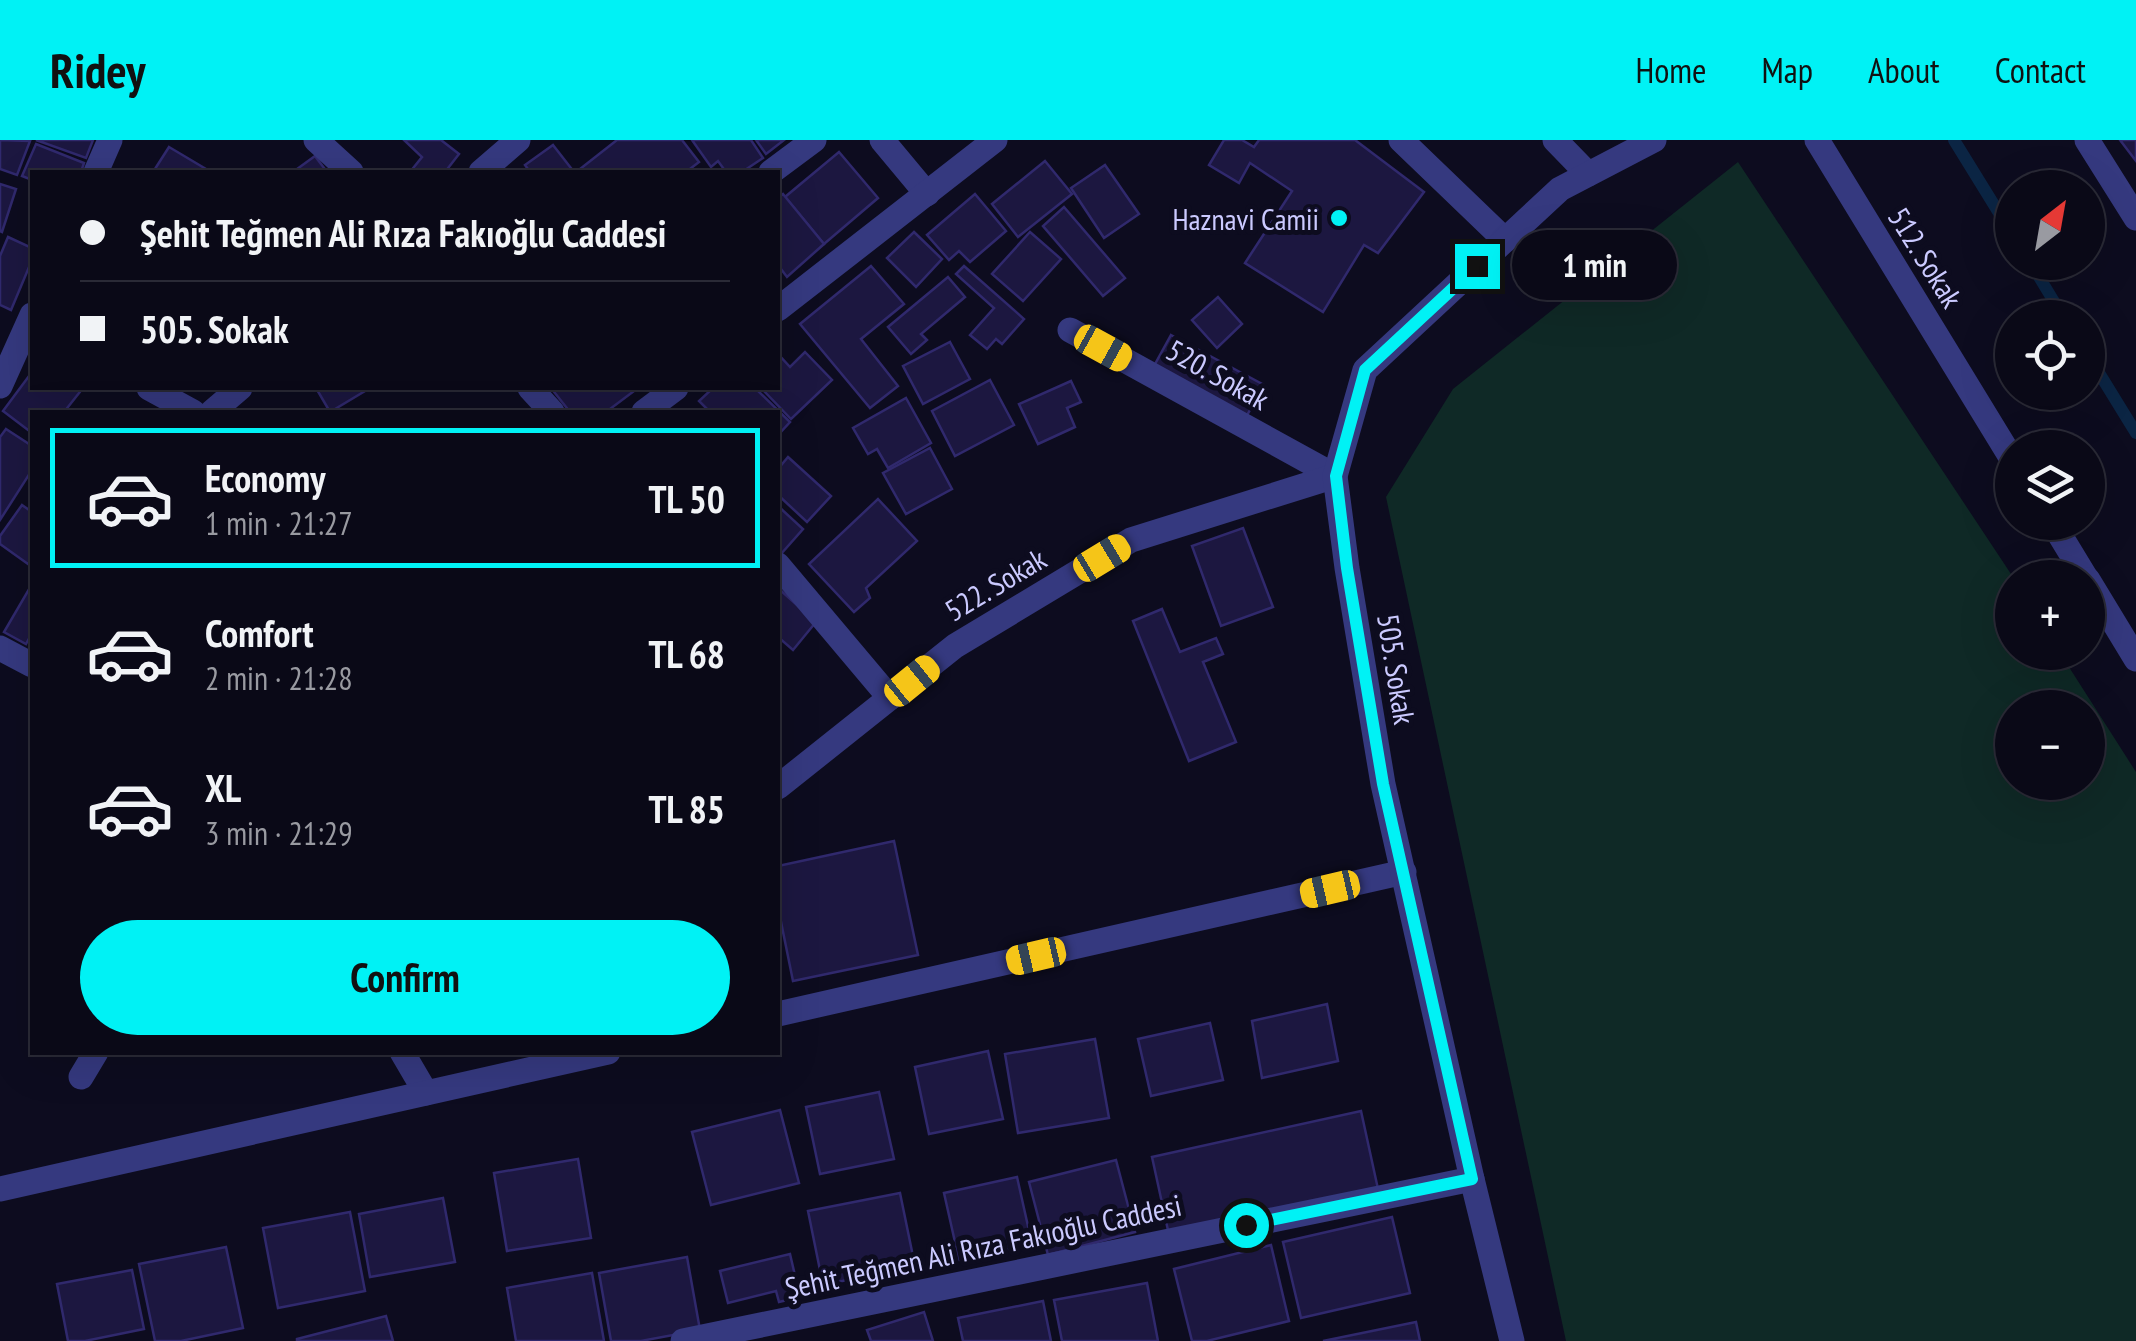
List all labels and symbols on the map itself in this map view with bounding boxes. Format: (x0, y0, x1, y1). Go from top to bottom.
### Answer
north arrow (1995, 170, 2105, 280)
place label: Haznavi Camii (1173, 199, 1319, 238)
street label: 512. Sokak (1880, 199, 1972, 315)
marker: Haznavi Camii (1328, 207, 1350, 229)
callout: 1 min (1512, 231, 1677, 301)
route end (1455, 244, 1500, 289)
car (1069, 320, 1137, 376)
street label: 520. Sokak (1160, 330, 1276, 418)
car (1069, 530, 1135, 586)
street label: 522. Sokak (937, 538, 1053, 629)
street label: 505. Sokak (1369, 611, 1425, 727)
car (879, 650, 945, 712)
car (1297, 868, 1363, 910)
car (1003, 935, 1069, 977)
street label: Şehit Teğmen Ali Rıza Fakıoğlu Caddesi (781, 1185, 1185, 1307)
route start (1224, 1203, 1269, 1248)

